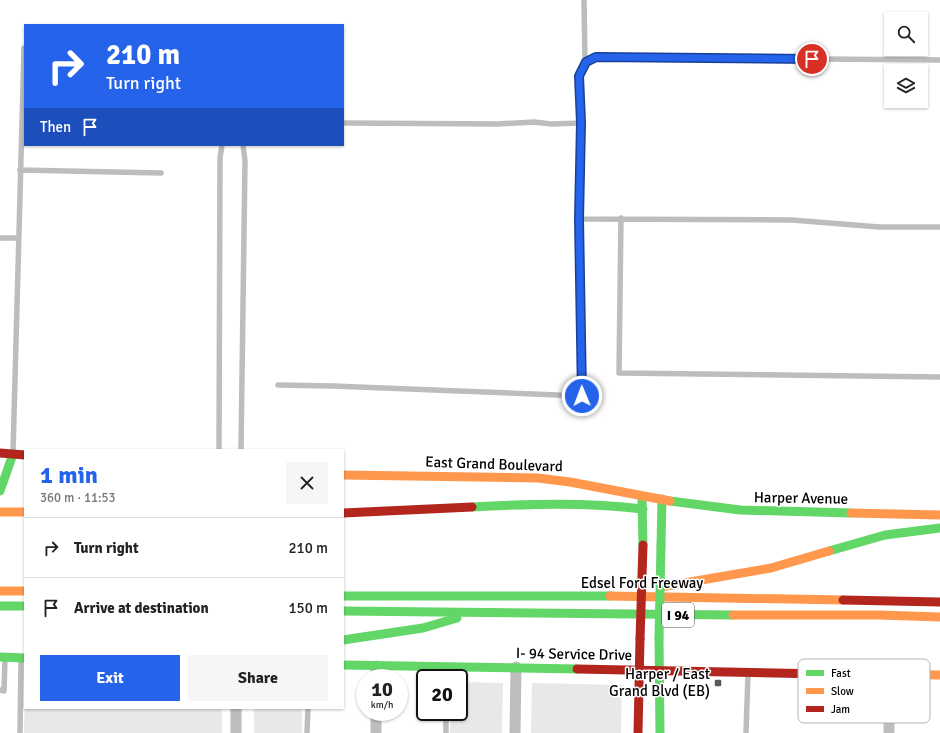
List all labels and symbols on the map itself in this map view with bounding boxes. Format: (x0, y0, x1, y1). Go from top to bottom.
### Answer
pin (795, 42, 829, 76)
position arrow (561, 375, 603, 417)
street label: East Grand Boulevard (425, 453, 563, 475)
street label: Harper Avenue (754, 488, 848, 508)
street label: Edsel Ford Freeway (581, 574, 703, 592)
road number: I 94 (662, 603, 694, 627)
street label: I- 94 Service Drive (516, 644, 632, 664)
legend (798, 659, 930, 723)
place label: Harper / East Grand Blvd (EB) (609, 665, 710, 700)
text: Fast (831, 667, 851, 680)
speed limit sign: 20 (416, 669, 468, 721)
marker: Harper / East Grand Blvd (EB) (713, 678, 723, 688)
text: Slow (831, 685, 854, 698)
text: Jam (831, 703, 850, 716)

